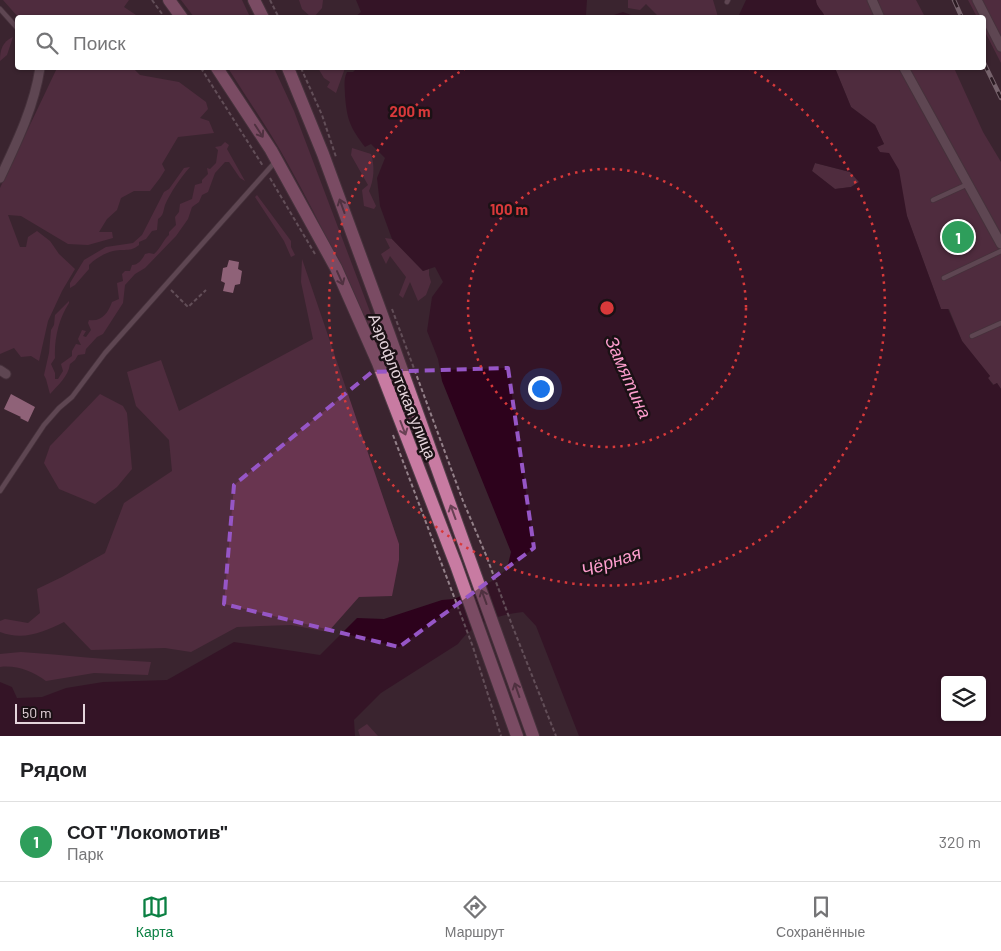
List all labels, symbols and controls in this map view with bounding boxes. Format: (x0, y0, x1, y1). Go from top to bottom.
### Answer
search box (15, 15, 986, 70)
icon: search (33, 29, 61, 57)
text: Поиск (73, 31, 126, 54)
text: 200 m (389, 102, 431, 120)
one-way arrow (254, 124, 264, 138)
one-way arrow (337, 199, 346, 214)
text: 100 m (490, 200, 528, 218)
pin: 1 (942, 218, 974, 256)
one-way arrow (335, 270, 345, 285)
centre of rings (598, 299, 616, 317)
street label: Аэрофлотская улица (365, 311, 441, 462)
water label: Замятина (601, 332, 657, 422)
your location (528, 376, 554, 402)
one-way arrow (399, 419, 408, 435)
one-way arrow (448, 505, 457, 520)
water label: Чёрная (578, 541, 644, 581)
one-way arrow (479, 590, 488, 605)
map controls (941, 676, 986, 721)
button: layers (941, 676, 986, 721)
one-way arrow (512, 683, 521, 698)
scale bar (15, 701, 85, 724)
text: 50 m (22, 704, 51, 721)
text: Рядом (20, 756, 87, 781)
text: СОТ "Локомотив" (67, 820, 227, 843)
text: 1 (33, 832, 39, 851)
text: 320 m (939, 832, 981, 851)
text: Парк (67, 844, 103, 863)
tab: Карта (136, 893, 173, 940)
tab: Маршрут (445, 893, 504, 940)
tab: Сохранённые (776, 893, 865, 940)

